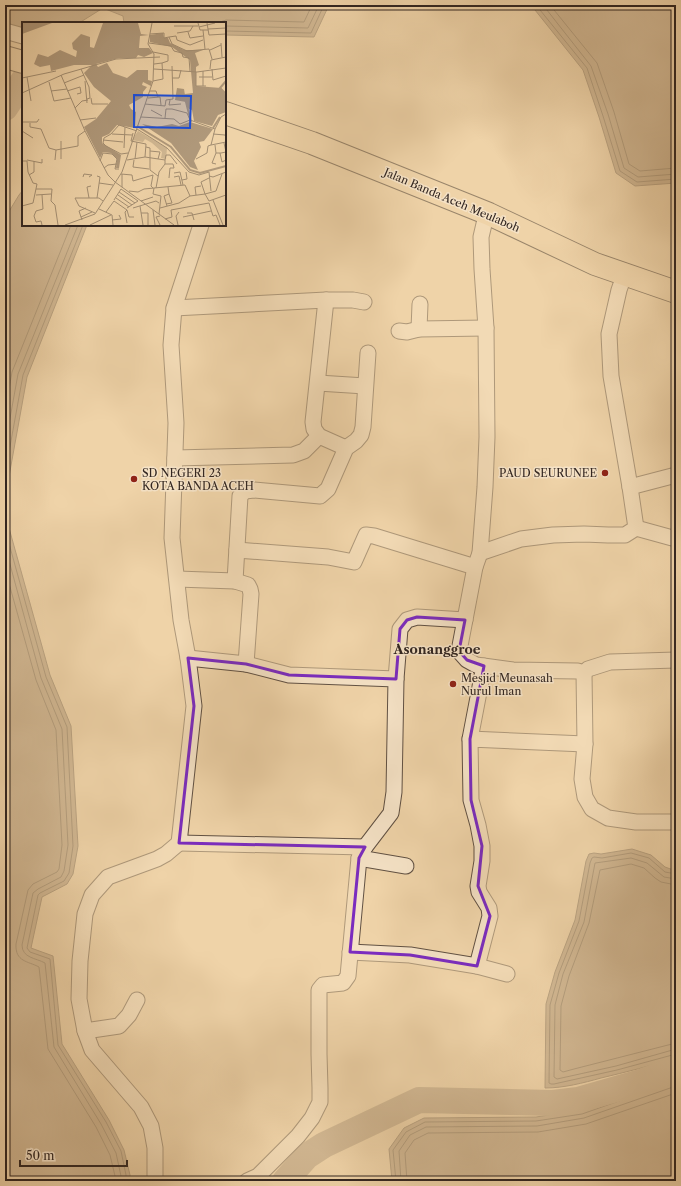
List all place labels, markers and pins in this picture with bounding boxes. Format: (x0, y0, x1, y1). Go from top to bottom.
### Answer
place label: SD NEGERI 23 KOTA BANDA ACEH (142, 466, 254, 493)
place label: PAUD SEURUNEE (499, 466, 597, 480)
marker: PAUD SEURUNEE (600, 468, 610, 478)
marker: SD NEGERI 23 KOTA BANDA ACEH (129, 474, 139, 484)
place label: Mesjid Meunasah Nurul Iman (461, 671, 553, 698)
marker: Mesjid Meunasah Nurul Iman (448, 679, 458, 689)

